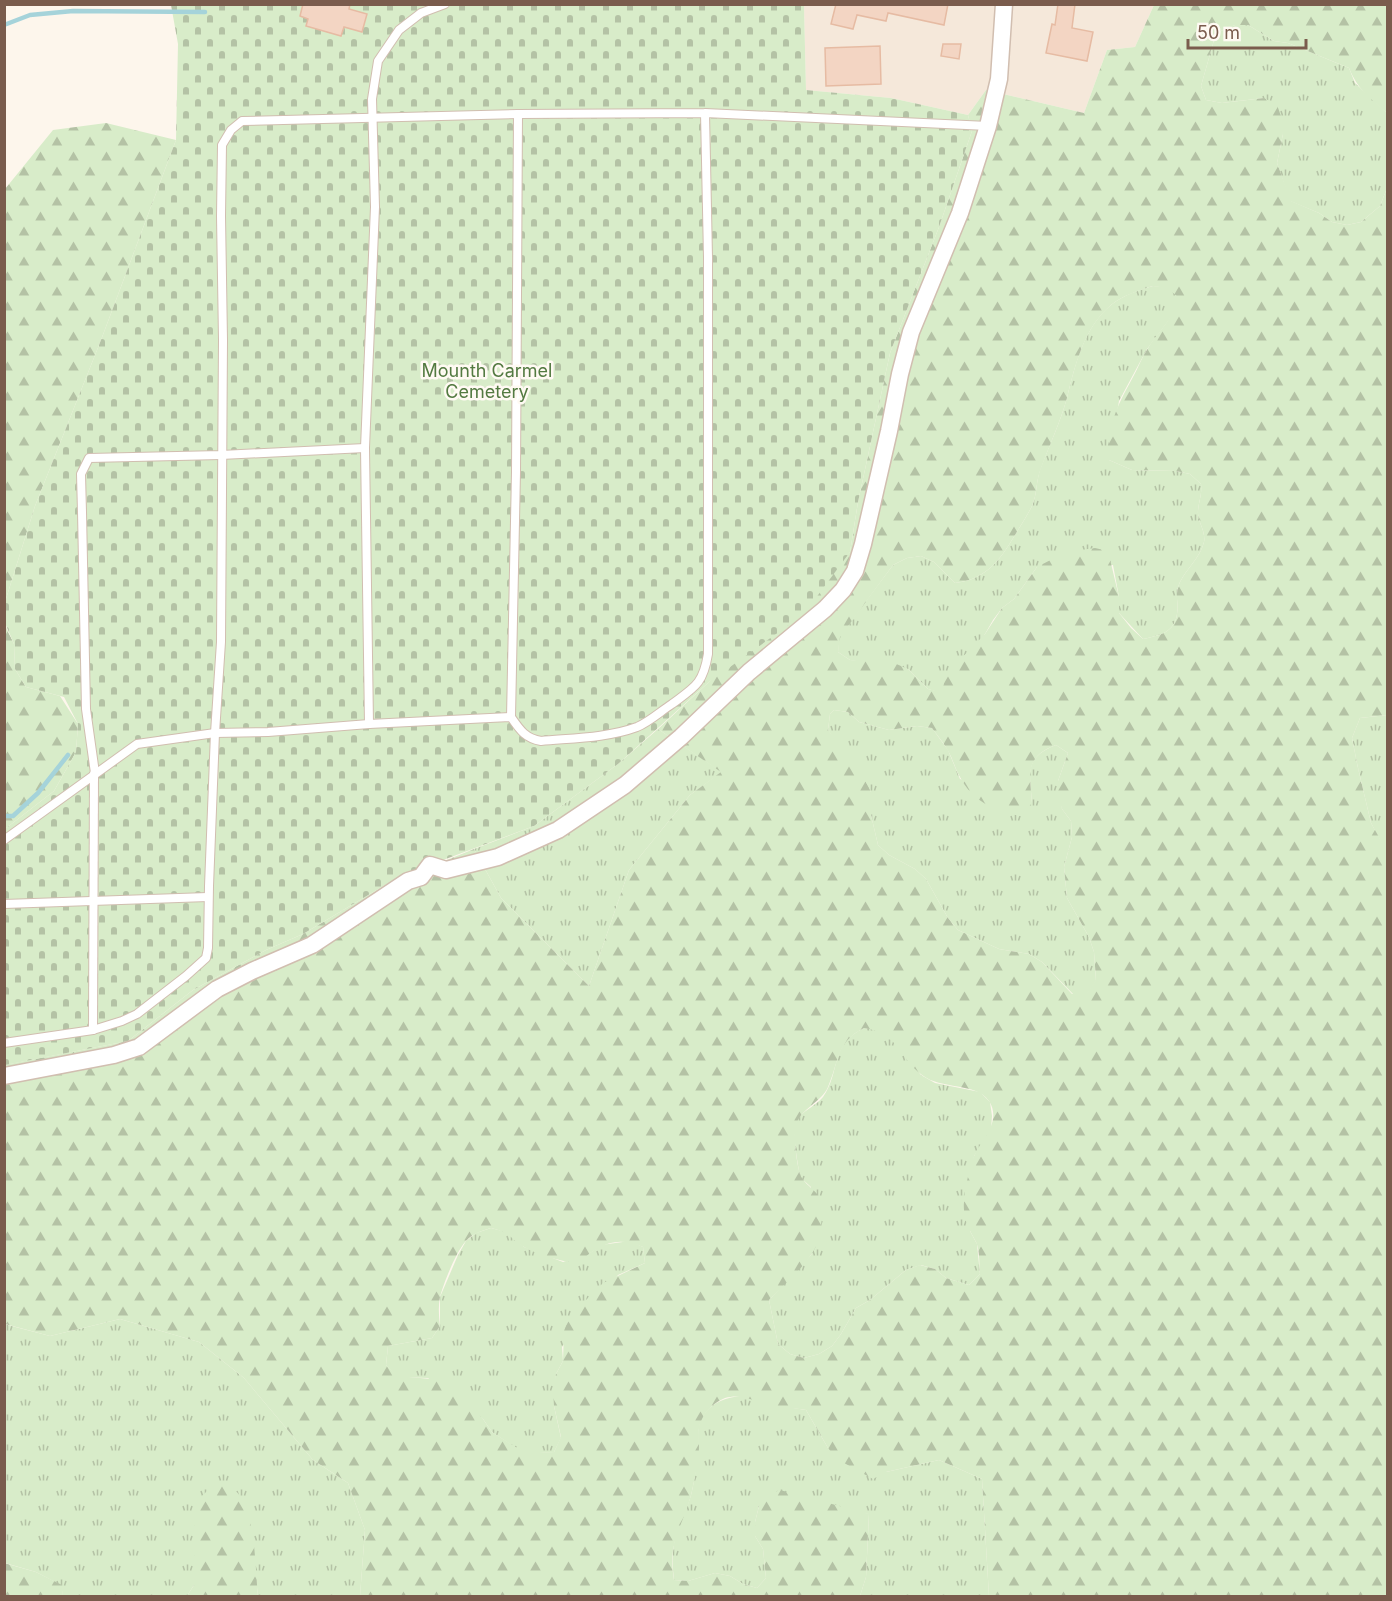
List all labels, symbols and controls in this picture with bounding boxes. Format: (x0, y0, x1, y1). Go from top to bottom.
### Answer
scale bar (1188, 12, 1306, 50)
text: 50 m (1197, 22, 1240, 43)
park label: Mounth Carmel Cemetery (422, 360, 552, 402)

